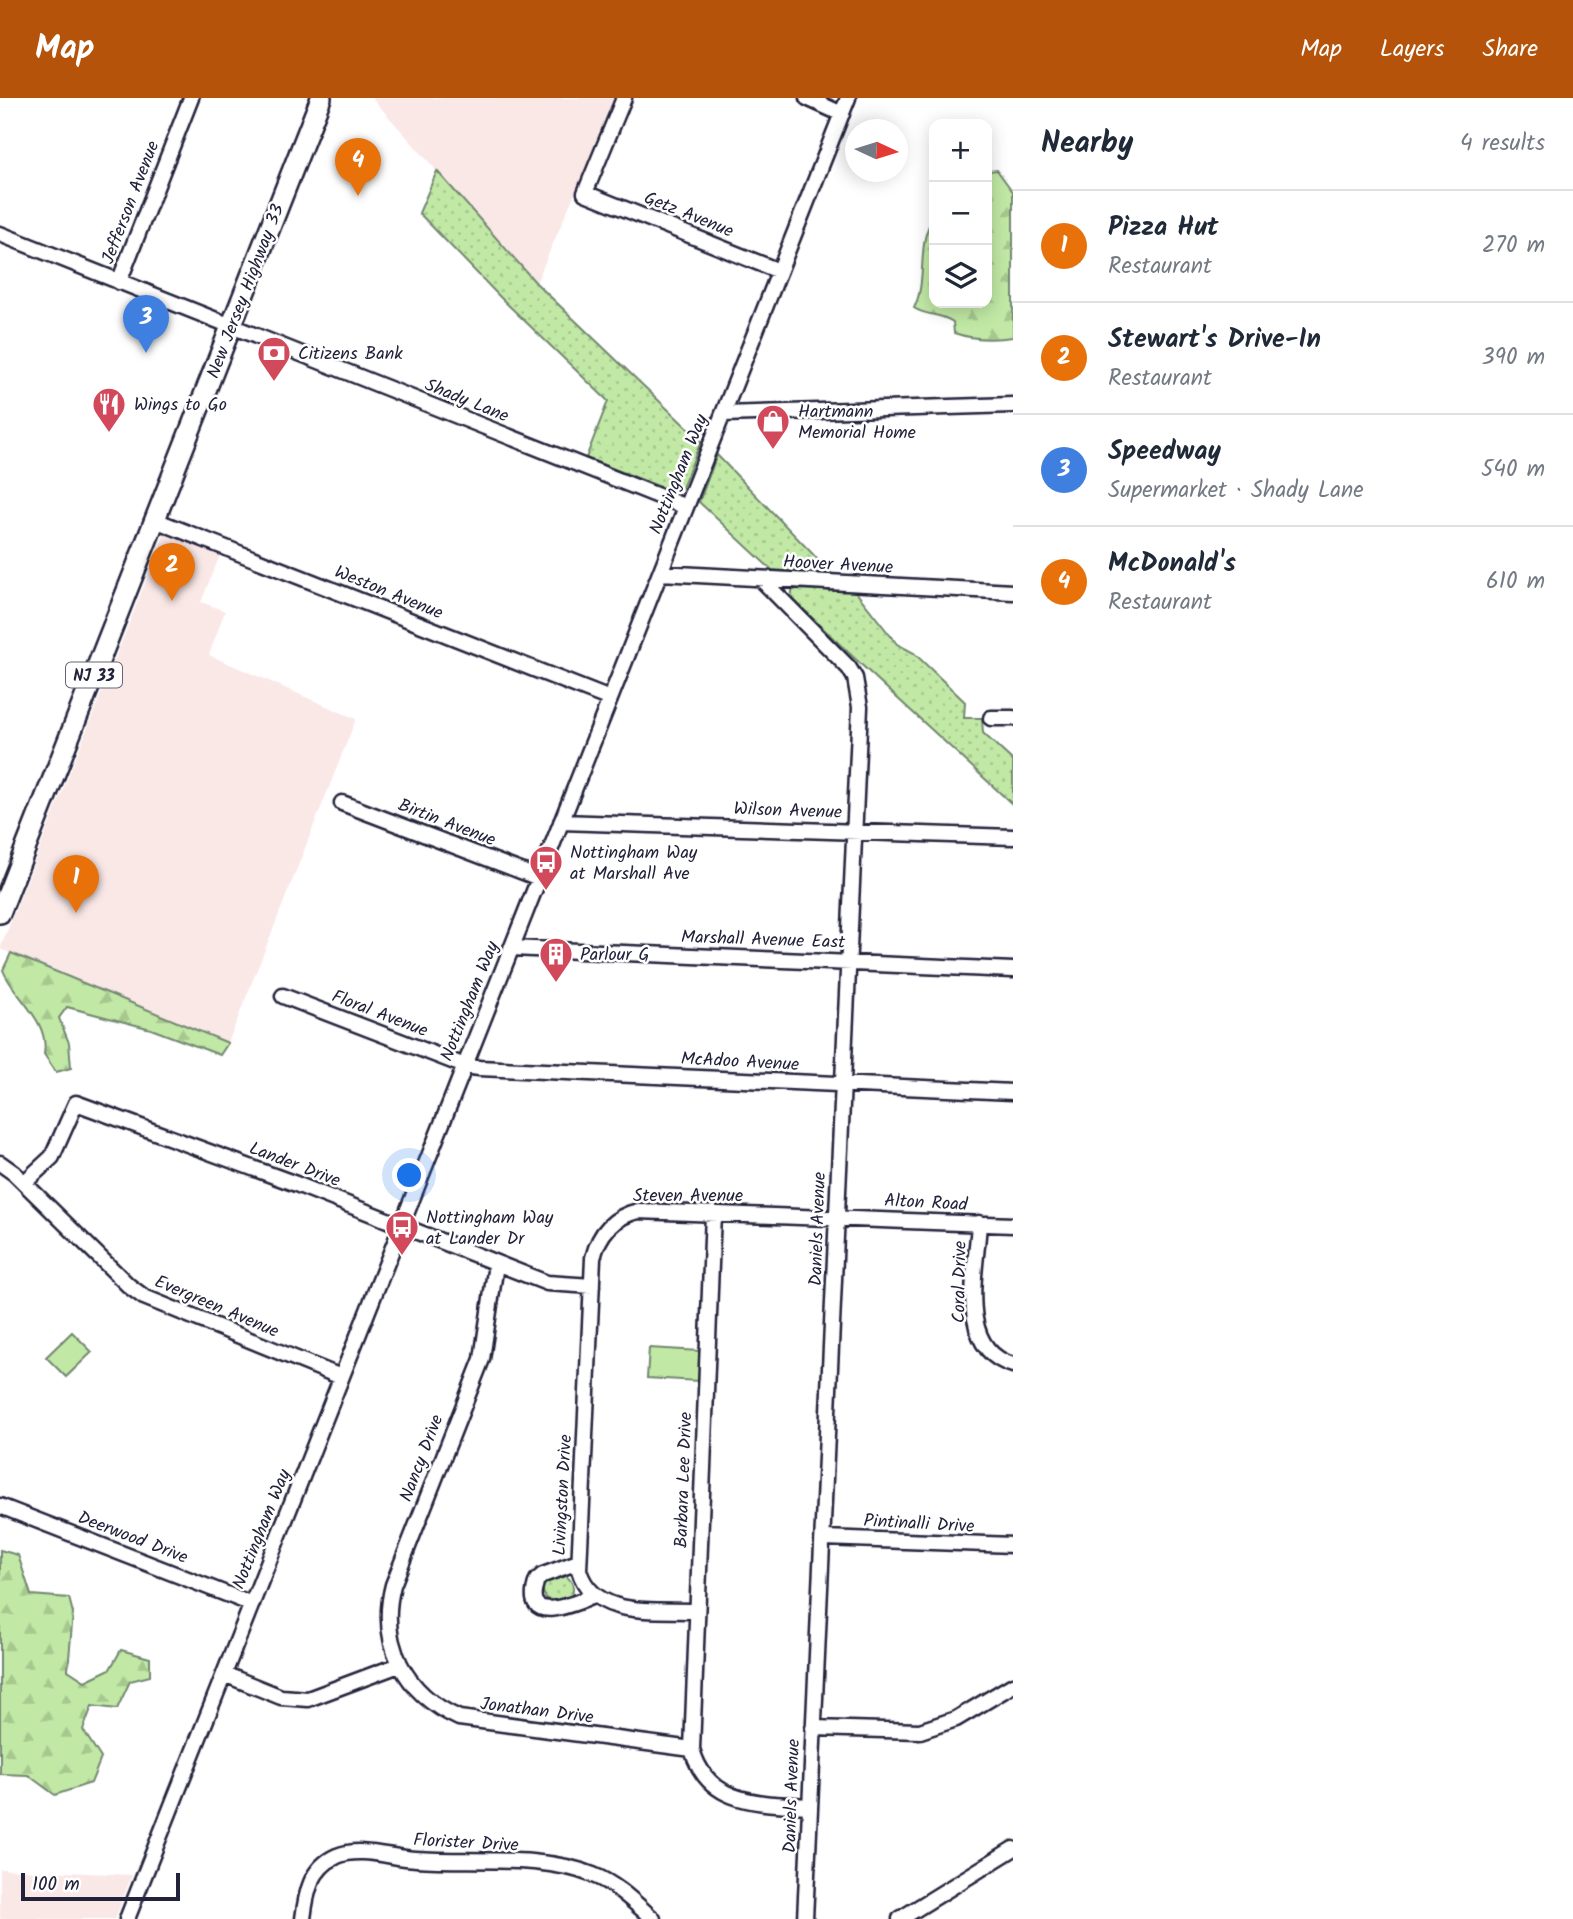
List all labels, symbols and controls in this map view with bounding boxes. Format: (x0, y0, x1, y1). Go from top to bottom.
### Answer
text: Map (35, 23, 95, 76)
text: Map (1300, 30, 1342, 69)
text: Layers (1380, 30, 1444, 69)
text: Share (1482, 30, 1538, 69)
north arrow (845, 119, 908, 182)
map controls (929, 119, 992, 308)
button: + (929, 119, 992, 182)
text: Nearby (1041, 120, 1133, 168)
text: 4 results (1460, 126, 1545, 162)
street label: Jefferson Avenue (95, 137, 168, 268)
pin: 4 (335, 138, 381, 196)
button: − (929, 182, 992, 245)
street label: Getz Avenue (639, 184, 738, 246)
street label: New Jersey Highway 33 (200, 200, 293, 383)
text: Pizza Hut (1108, 207, 1219, 249)
text: 1 (1061, 228, 1067, 264)
text: 270 m (1482, 228, 1545, 264)
button: layers (929, 245, 992, 308)
text: Restaurant (1108, 249, 1212, 285)
pin: 3 (123, 295, 169, 353)
text: Stewart's Drive-In (1108, 319, 1321, 361)
bank icon: Citizens Bank (255, 334, 293, 383)
place label: Citizens Bank (298, 340, 403, 369)
text: 2 (1057, 340, 1071, 376)
text: 390 m (1482, 340, 1545, 376)
text: Restaurant (1108, 361, 1212, 397)
street label: Shady Lane (420, 371, 513, 431)
restaurant icon: Wings to Go (90, 385, 128, 434)
place label: Wings to Go (134, 391, 227, 420)
place label: Hartmann Memorial Home (798, 398, 916, 448)
shop icon: Hartmann Memorial Home (754, 402, 792, 451)
street label: Nottingham Way (642, 410, 717, 539)
text: Speedway (1108, 431, 1221, 473)
text: 3 (1058, 452, 1070, 488)
text: 540 m (1481, 452, 1545, 488)
text: Supermarket · Shady Lane (1108, 473, 1364, 509)
pin: 2 (149, 543, 195, 601)
text: McDonald's (1108, 543, 1236, 585)
street label: Hoover Avenue (782, 548, 894, 583)
street label: Weston Avenue (330, 558, 447, 628)
text: 4 (1058, 564, 1070, 600)
text: 610 m (1486, 564, 1545, 600)
text: Restaurant (1108, 585, 1212, 621)
road number: NJ 33 (66, 662, 122, 688)
street label: Birtin Avenue (393, 791, 500, 855)
street label: Wilson Avenue (733, 795, 843, 828)
place label: Nottingham Way at Marshall Ave (570, 839, 698, 889)
bus stop icon: Nottingham Way at Marshall Ave (527, 843, 565, 892)
pin: 1 (53, 855, 99, 913)
street label: Marshall Avenue East (680, 923, 847, 958)
building icon: Parlour G (537, 935, 575, 984)
street label: Nottingham Way (433, 937, 508, 1066)
place label: Parlour G (580, 941, 650, 970)
street label: Floral Avenue (327, 983, 432, 1046)
street label: McAdoo Avenue (680, 1045, 800, 1080)
street label: Lander Drive (245, 1135, 344, 1196)
your location (392, 1158, 426, 1192)
street label: Daniels Avenue (802, 1171, 835, 1287)
street label: Steven Avenue (633, 1182, 743, 1211)
street label: Alton Road (884, 1187, 969, 1220)
place label: Nottingham Way at Lander Dr (426, 1204, 554, 1254)
bus stop icon: Nottingham Way at Lander Dr (383, 1208, 421, 1257)
street label: Coral Drive (945, 1241, 976, 1324)
street label: Evergreen Avenue (150, 1268, 283, 1347)
street label: Nancy Drive (392, 1411, 452, 1506)
street label: Barbara Lee Drive (668, 1412, 701, 1549)
street label: Livingston Drive (546, 1434, 581, 1556)
street label: Nottingham Way (225, 1465, 300, 1594)
street label: Deerwood Drive (73, 1504, 192, 1573)
street label: Pintinalli Drive (863, 1507, 975, 1542)
street label: Jonathan Drive (478, 1690, 595, 1733)
street label: Daniels Avenue (776, 1738, 809, 1854)
street label: Florister Drive (412, 1826, 519, 1861)
scale bar (21, 1870, 180, 1902)
text: 100 m (32, 1870, 80, 1900)

